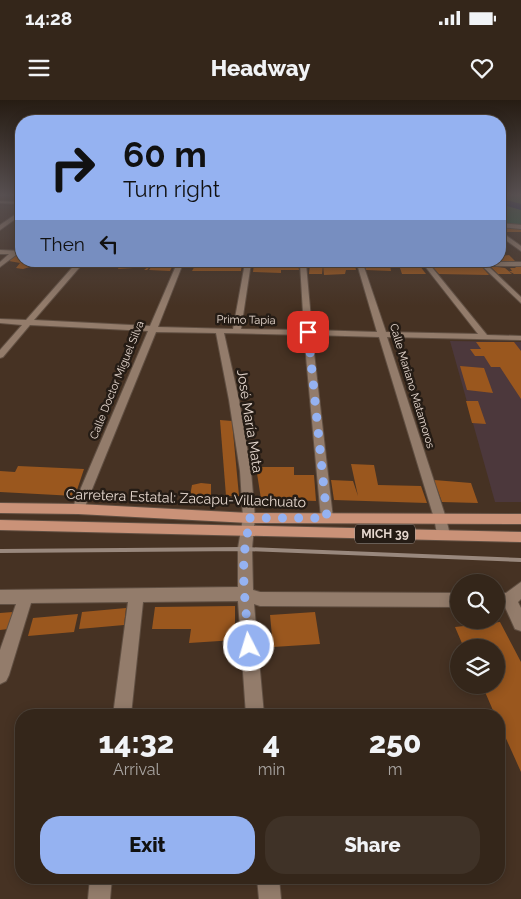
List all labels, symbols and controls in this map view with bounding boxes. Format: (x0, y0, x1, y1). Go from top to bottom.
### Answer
text: 14:28 (25, 7, 72, 29)
icon: menu (25, 54, 53, 82)
icon: heart (468, 54, 496, 82)
text: Headway (211, 55, 310, 81)
text: 60 m (123, 134, 207, 175)
icon: right (40, 135, 105, 200)
text: Turn right (123, 176, 220, 202)
icon: left (95, 230, 123, 258)
text: Then (40, 233, 85, 255)
pin (287, 311, 329, 353)
street label: Primo Tapia (216, 313, 276, 327)
icon: arrive (294, 318, 322, 346)
street label: Calle Doctor Miguel Silva (87, 319, 147, 441)
street label: Calle Mariano Matamoros (387, 322, 437, 450)
street label: José María Mata (234, 368, 266, 474)
street label: Carretera Estatal: Zacapu-Villachuato (66, 486, 306, 510)
road number: MICH 39 (355, 524, 415, 544)
map controls (450, 574, 505, 694)
button: search (450, 574, 505, 629)
position arrow (222, 619, 274, 671)
button: layers (450, 639, 505, 694)
text: 14:32 (99, 725, 174, 760)
text: 4 (263, 725, 280, 760)
text: 250 (369, 725, 421, 760)
text: Arrival (113, 760, 160, 779)
text: min (258, 760, 285, 779)
text: m (388, 760, 402, 779)
button: Exit (40, 816, 255, 874)
button: Share (265, 816, 480, 874)

